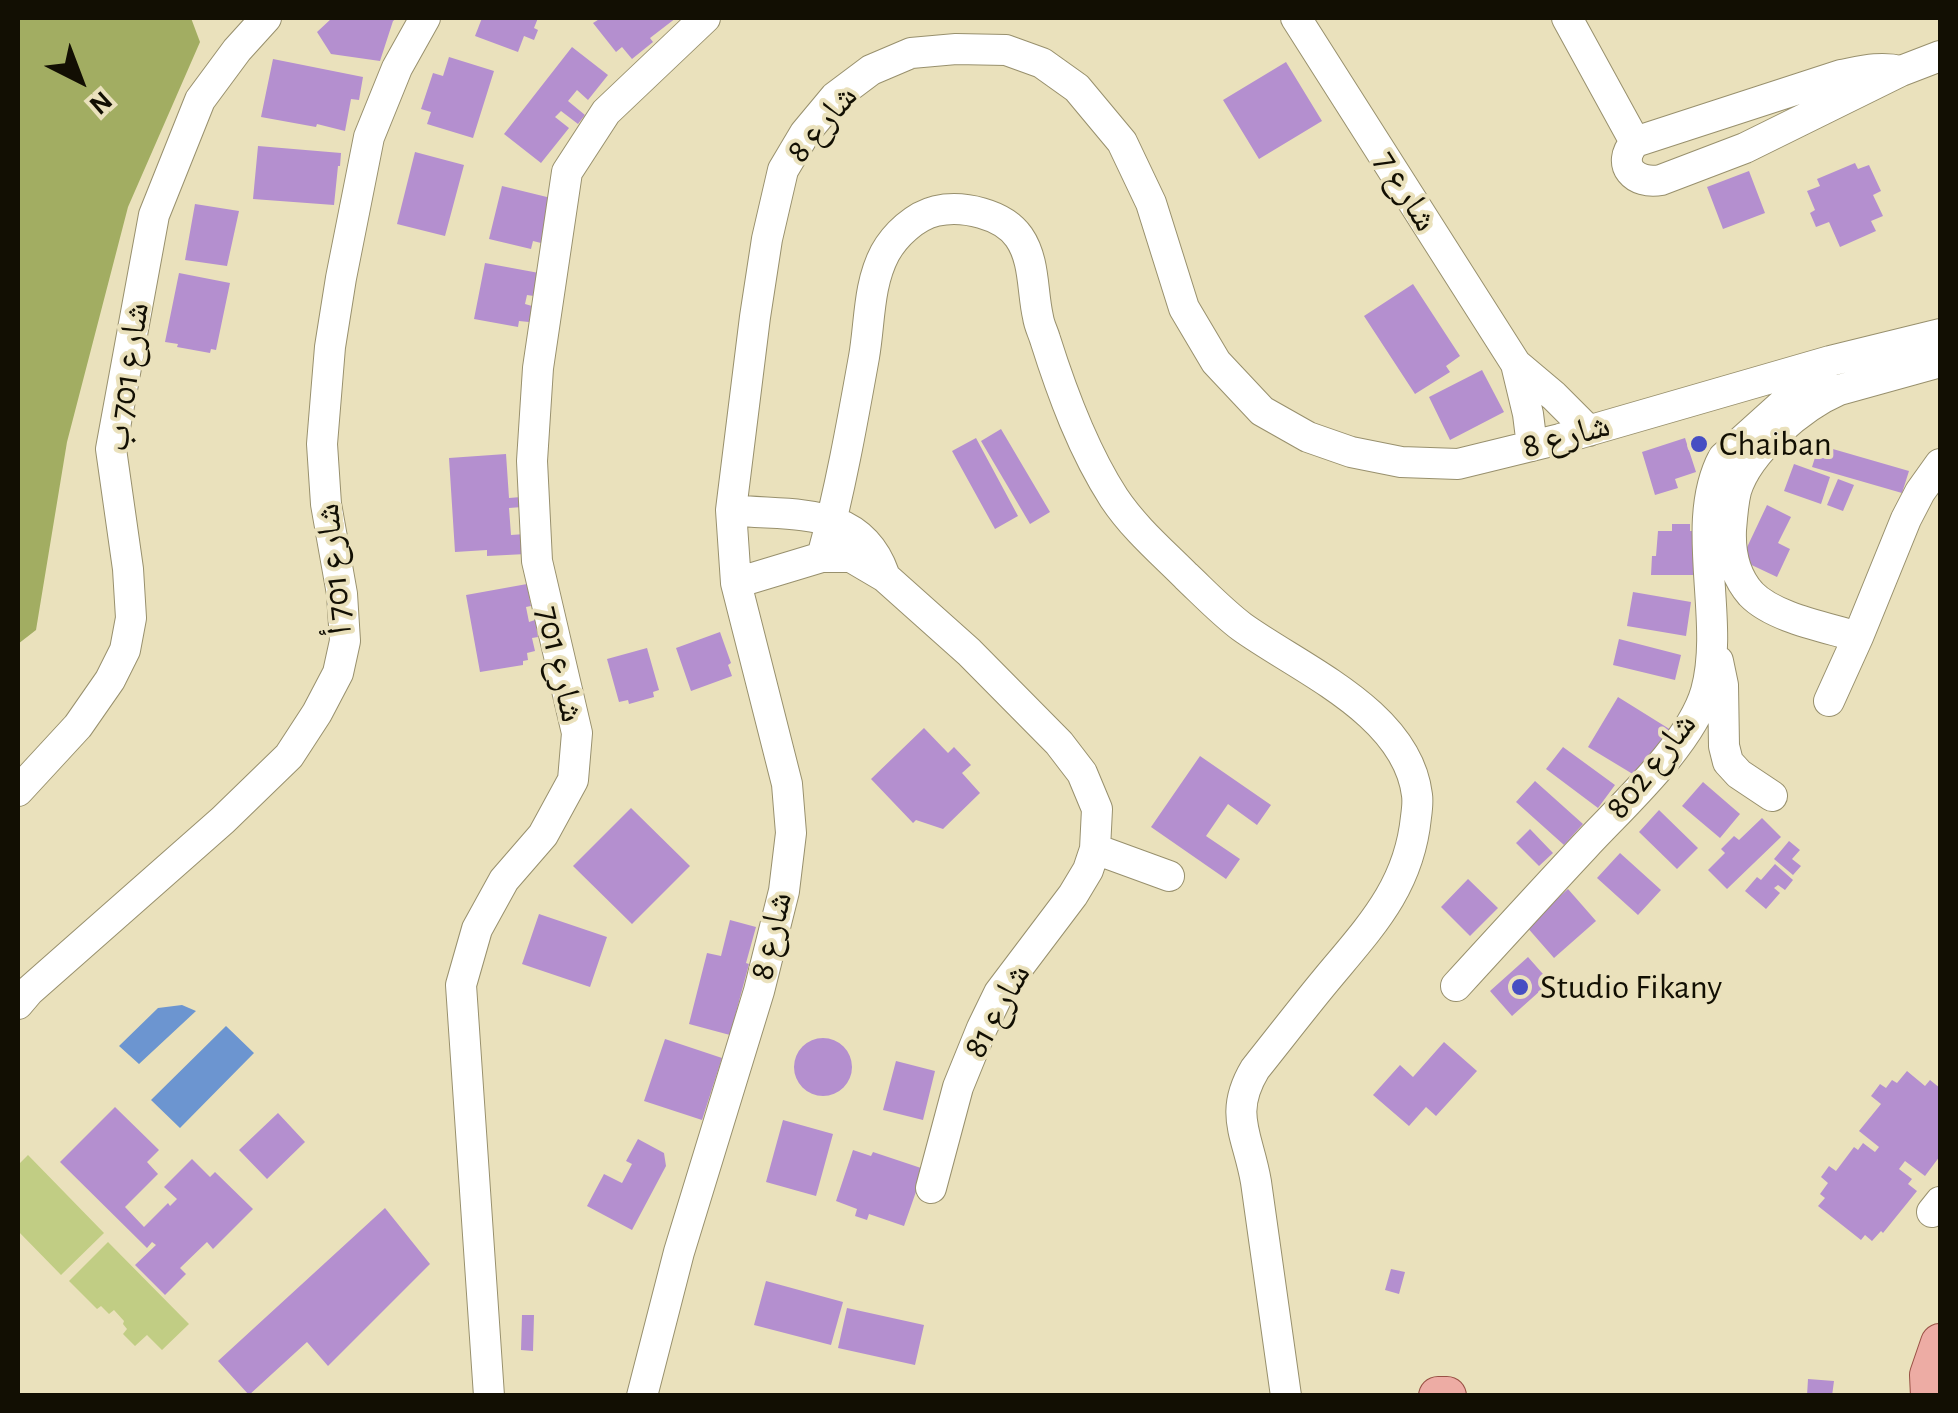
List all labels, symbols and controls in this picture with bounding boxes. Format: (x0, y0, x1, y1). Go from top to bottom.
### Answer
north arrow (30, 30, 130, 130)
street label: شارع 8 (777, 76, 867, 172)
text: N (83, 85, 117, 119)
street label: شارع 7 (1365, 143, 1447, 239)
street label: شارع 701 ب (96, 300, 158, 454)
street label: شارع 8 (1518, 404, 1614, 468)
place label: Chaiban (1719, 423, 1832, 465)
marker: Chaiban (1688, 433, 1710, 455)
street label: شارع 701 أ (306, 501, 362, 637)
street label: شارع 701 (526, 602, 594, 726)
street label: شارع 802 (1596, 704, 1706, 828)
street label: شارع 8 (741, 888, 801, 984)
street label: شارع 81 (954, 957, 1040, 1065)
place label: Studio Fikany (1540, 966, 1722, 1008)
marker: Studio Fikany (1509, 976, 1531, 998)

